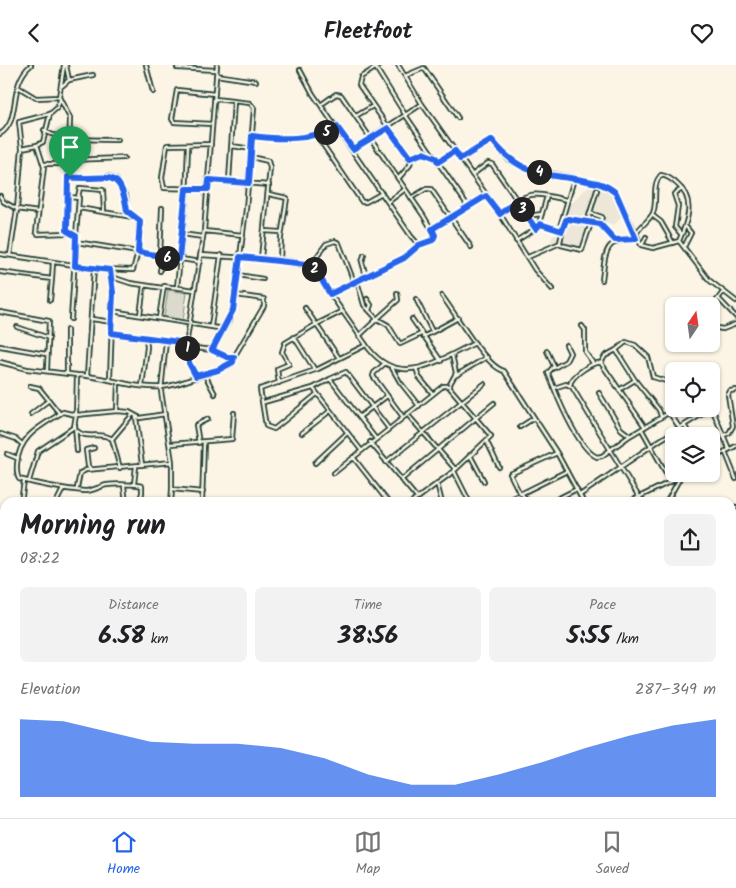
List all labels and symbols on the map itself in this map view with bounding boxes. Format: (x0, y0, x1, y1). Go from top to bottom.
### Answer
pin: 5 (314, 119, 338, 145)
pin (49, 126, 91, 177)
pin: 4 (526, 159, 552, 185)
pin: 3 (510, 197, 534, 221)
pin: 6 (154, 245, 180, 271)
pin: 2 (302, 257, 326, 281)
north arrow (665, 297, 720, 353)
pin: 1 (174, 335, 200, 361)

